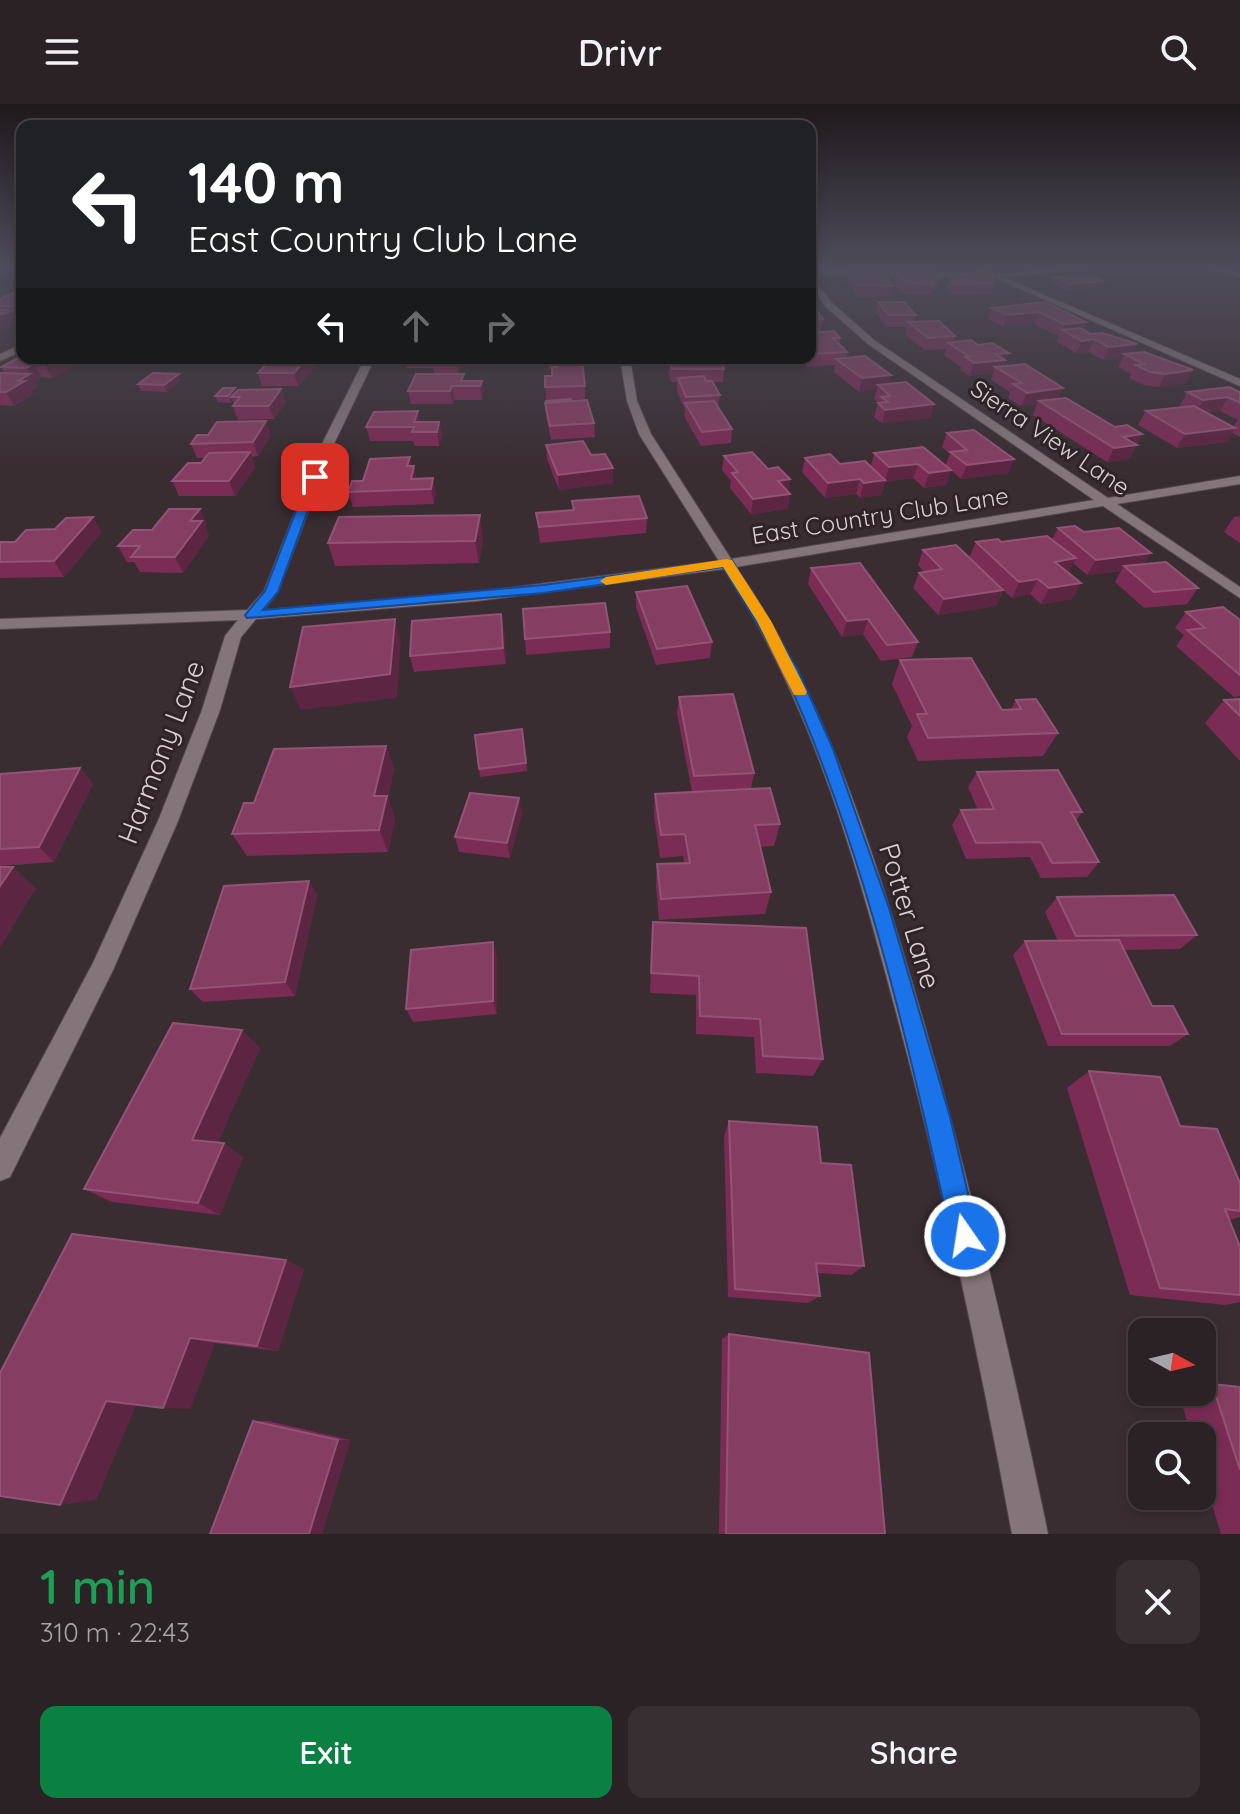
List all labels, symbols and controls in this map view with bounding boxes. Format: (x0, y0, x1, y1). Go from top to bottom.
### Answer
icon: menu (40, 30, 84, 74)
text: Drivr (578, 30, 662, 75)
icon: search (1156, 30, 1200, 74)
text: 140 m (188, 147, 344, 217)
icon: left (56, 152, 160, 256)
text: East Country Club Lane (188, 216, 578, 261)
icon: left (310, 304, 354, 348)
icon: ahead (394, 304, 438, 348)
icon: right (478, 304, 522, 348)
street label: Sierra View Lane (965, 373, 1136, 501)
pin (281, 443, 349, 511)
icon: arrive (293, 455, 337, 499)
street label: East Country Club Lane (749, 480, 1011, 550)
street label: Harmony Lane (109, 655, 212, 849)
street label: Potter Lane (872, 839, 949, 993)
position arrow (923, 1194, 1007, 1278)
north arrow (1128, 1318, 1216, 1406)
map controls (1128, 1318, 1216, 1510)
button: search (1128, 1422, 1216, 1510)
text: 1 min (40, 1556, 155, 1616)
button: close (1116, 1560, 1200, 1644)
text: 310 m · 22:43 (40, 1616, 190, 1649)
button: Exit (40, 1706, 612, 1798)
button: Share (628, 1706, 1200, 1798)

